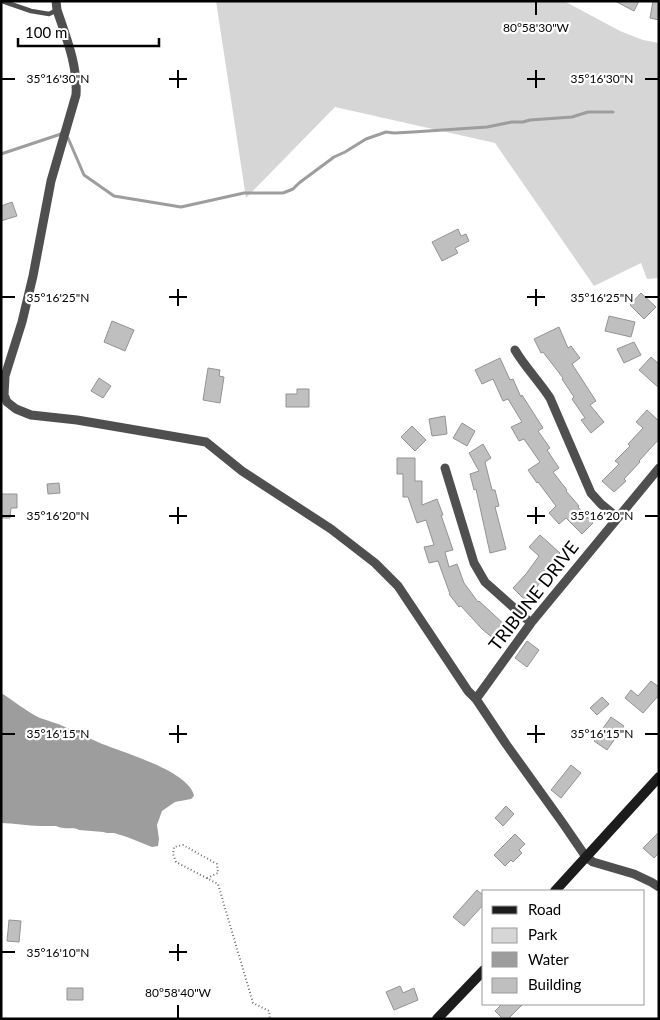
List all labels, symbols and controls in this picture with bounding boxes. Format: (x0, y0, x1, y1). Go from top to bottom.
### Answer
scale bar (18, 15, 159, 47)
text: 80°58'30"W (503, 20, 570, 35)
text: 100 m (25, 23, 67, 41)
text: 35°16'30"N (27, 71, 89, 86)
text: 35°16'30"N (571, 71, 633, 86)
text: 35°16'25"N (27, 290, 89, 305)
text: 35°16'25"N (571, 290, 633, 305)
text: 35°16'20"N (27, 508, 89, 523)
text: 35°16'20"N (571, 508, 633, 523)
street label: TRIBUNE DRIVE (484, 536, 583, 655)
text: 35°16'15"N (27, 726, 89, 741)
text: 35°16'15"N (571, 726, 633, 741)
legend (482, 890, 645, 1005)
text: Road (528, 900, 561, 918)
text: Park (528, 925, 558, 943)
text: 35°16'10"N (27, 945, 89, 960)
text: Water (528, 950, 569, 968)
text: Building (528, 975, 581, 993)
text: 80°58'40"W (145, 985, 212, 1000)

